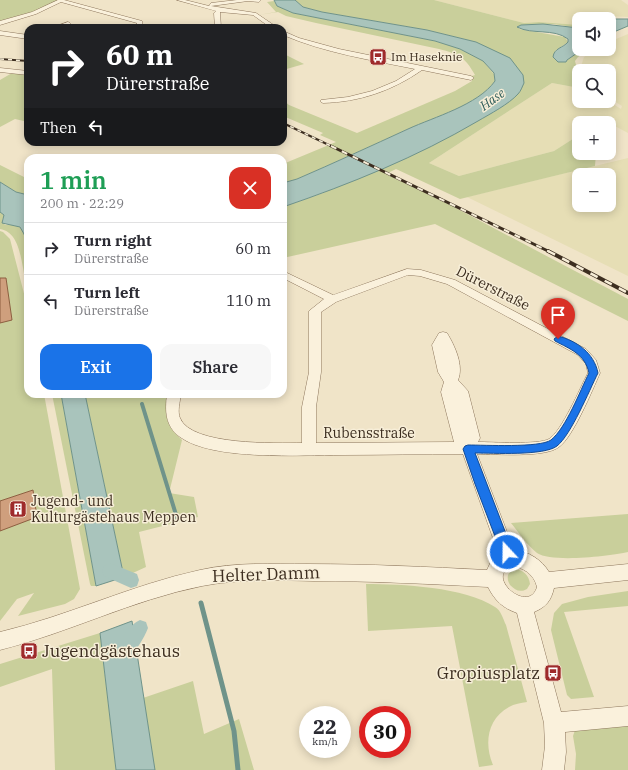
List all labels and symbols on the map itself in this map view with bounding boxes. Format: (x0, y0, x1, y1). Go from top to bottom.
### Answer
bus stop icon: Im Haseknie (368, 47, 388, 67)
place label: Im Haseknie (391, 49, 463, 64)
water label: Hase (476, 84, 508, 115)
street label: Dürerstraße (453, 262, 533, 314)
pin (541, 298, 575, 339)
street label: Rubensstraße (323, 424, 415, 442)
place label: Jugend- und Kulturgästehaus Meppen (31, 492, 196, 526)
building icon: Jugend- und Kulturgästehaus Meppen (8, 499, 28, 519)
position arrow (486, 531, 528, 573)
street label: Helter Damm (212, 561, 320, 587)
place label: Jugendgästehaus (42, 640, 180, 662)
bus stop icon: Jugendgästehaus (19, 641, 39, 661)
place label: Gropiusplatz (437, 662, 540, 684)
bus stop icon: Gropiusplatz (543, 663, 563, 683)
speed limit sign: 30 (359, 706, 411, 758)

